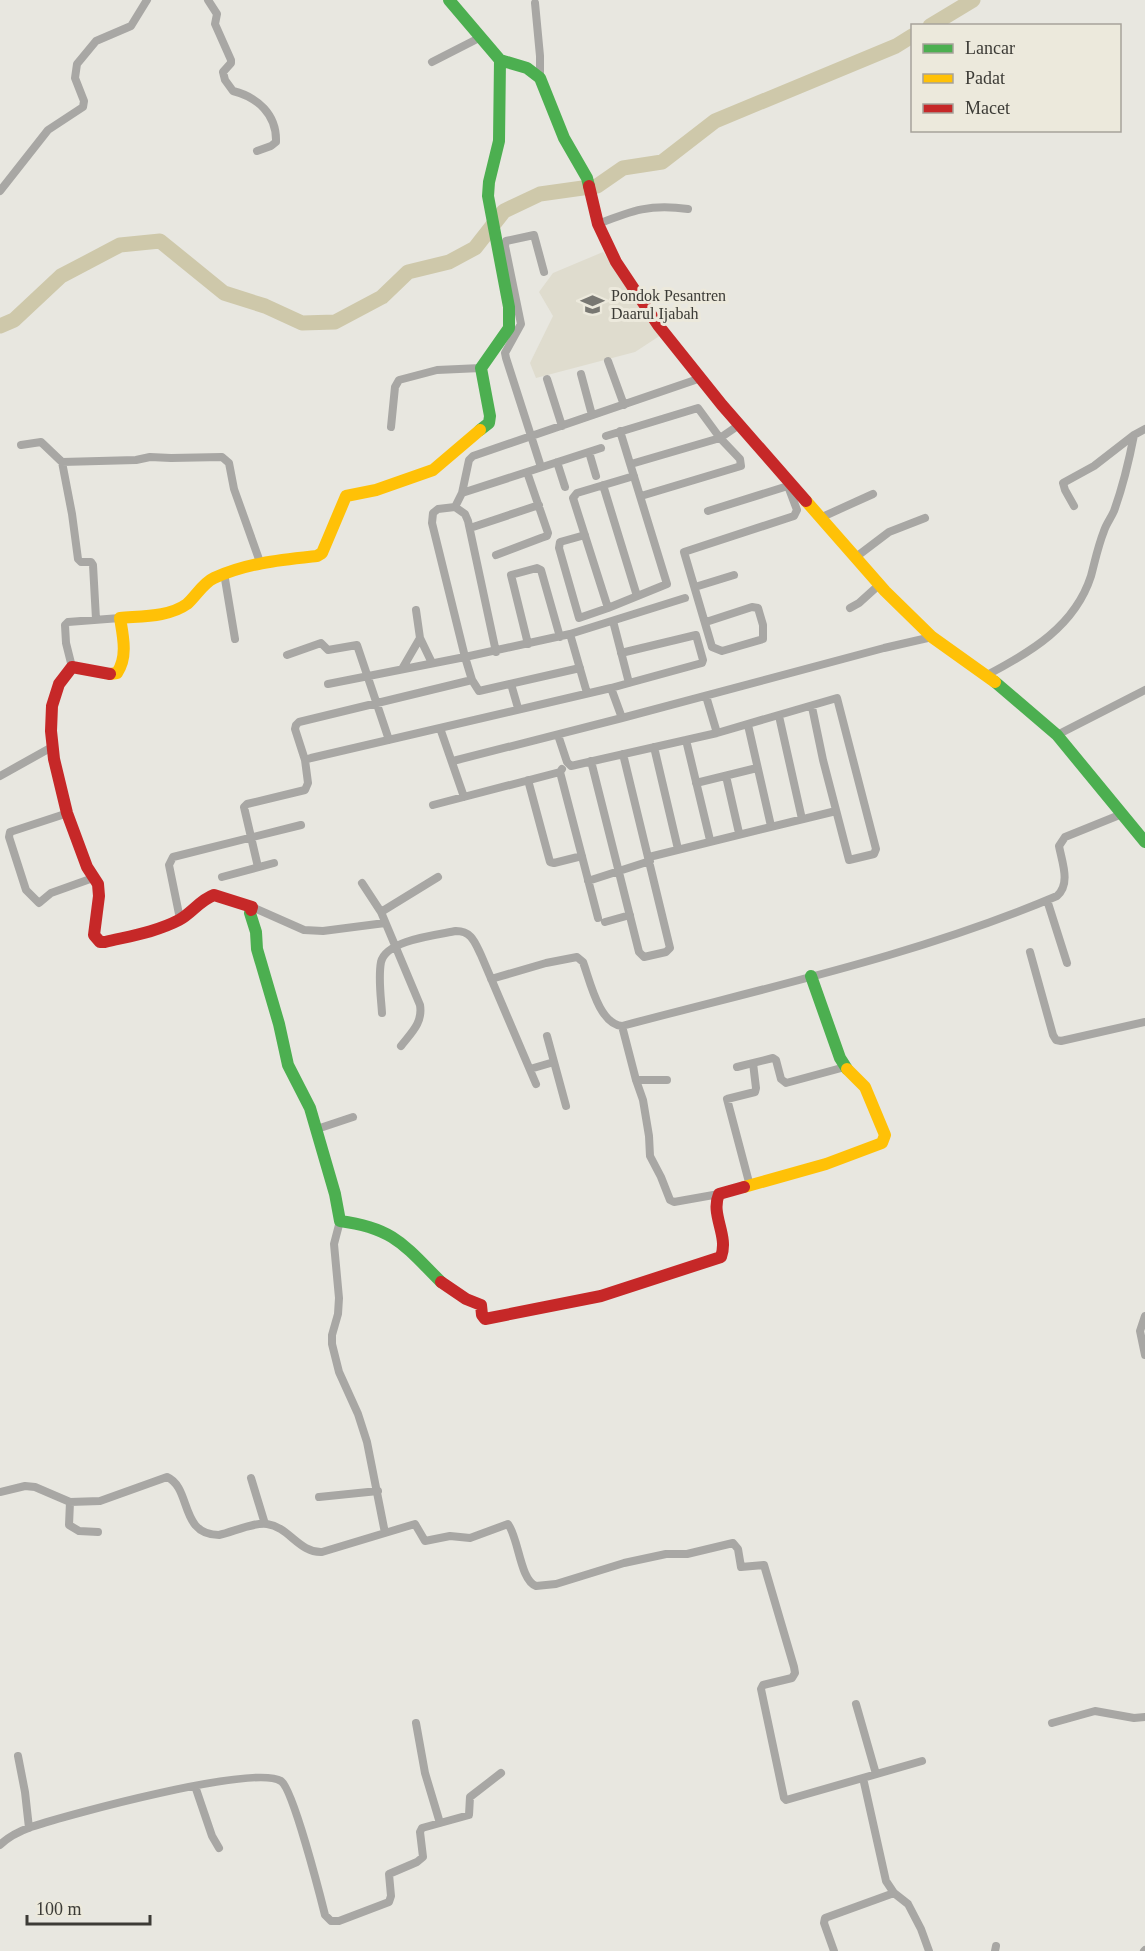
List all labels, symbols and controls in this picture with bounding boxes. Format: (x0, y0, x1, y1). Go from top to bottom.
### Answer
legend (911, 24, 1121, 132)
text: Lancar (965, 38, 1015, 58)
text: Padat (965, 68, 1005, 88)
text: Macet (965, 98, 1010, 118)
place label: Pondok Pesantren Daarul Ijabah (611, 287, 726, 323)
school or university icon: Pondok Pesantren Daarul Ijabah (580, 291, 606, 317)
scale bar (27, 1888, 150, 1926)
text: 100 m (36, 1899, 82, 1919)

